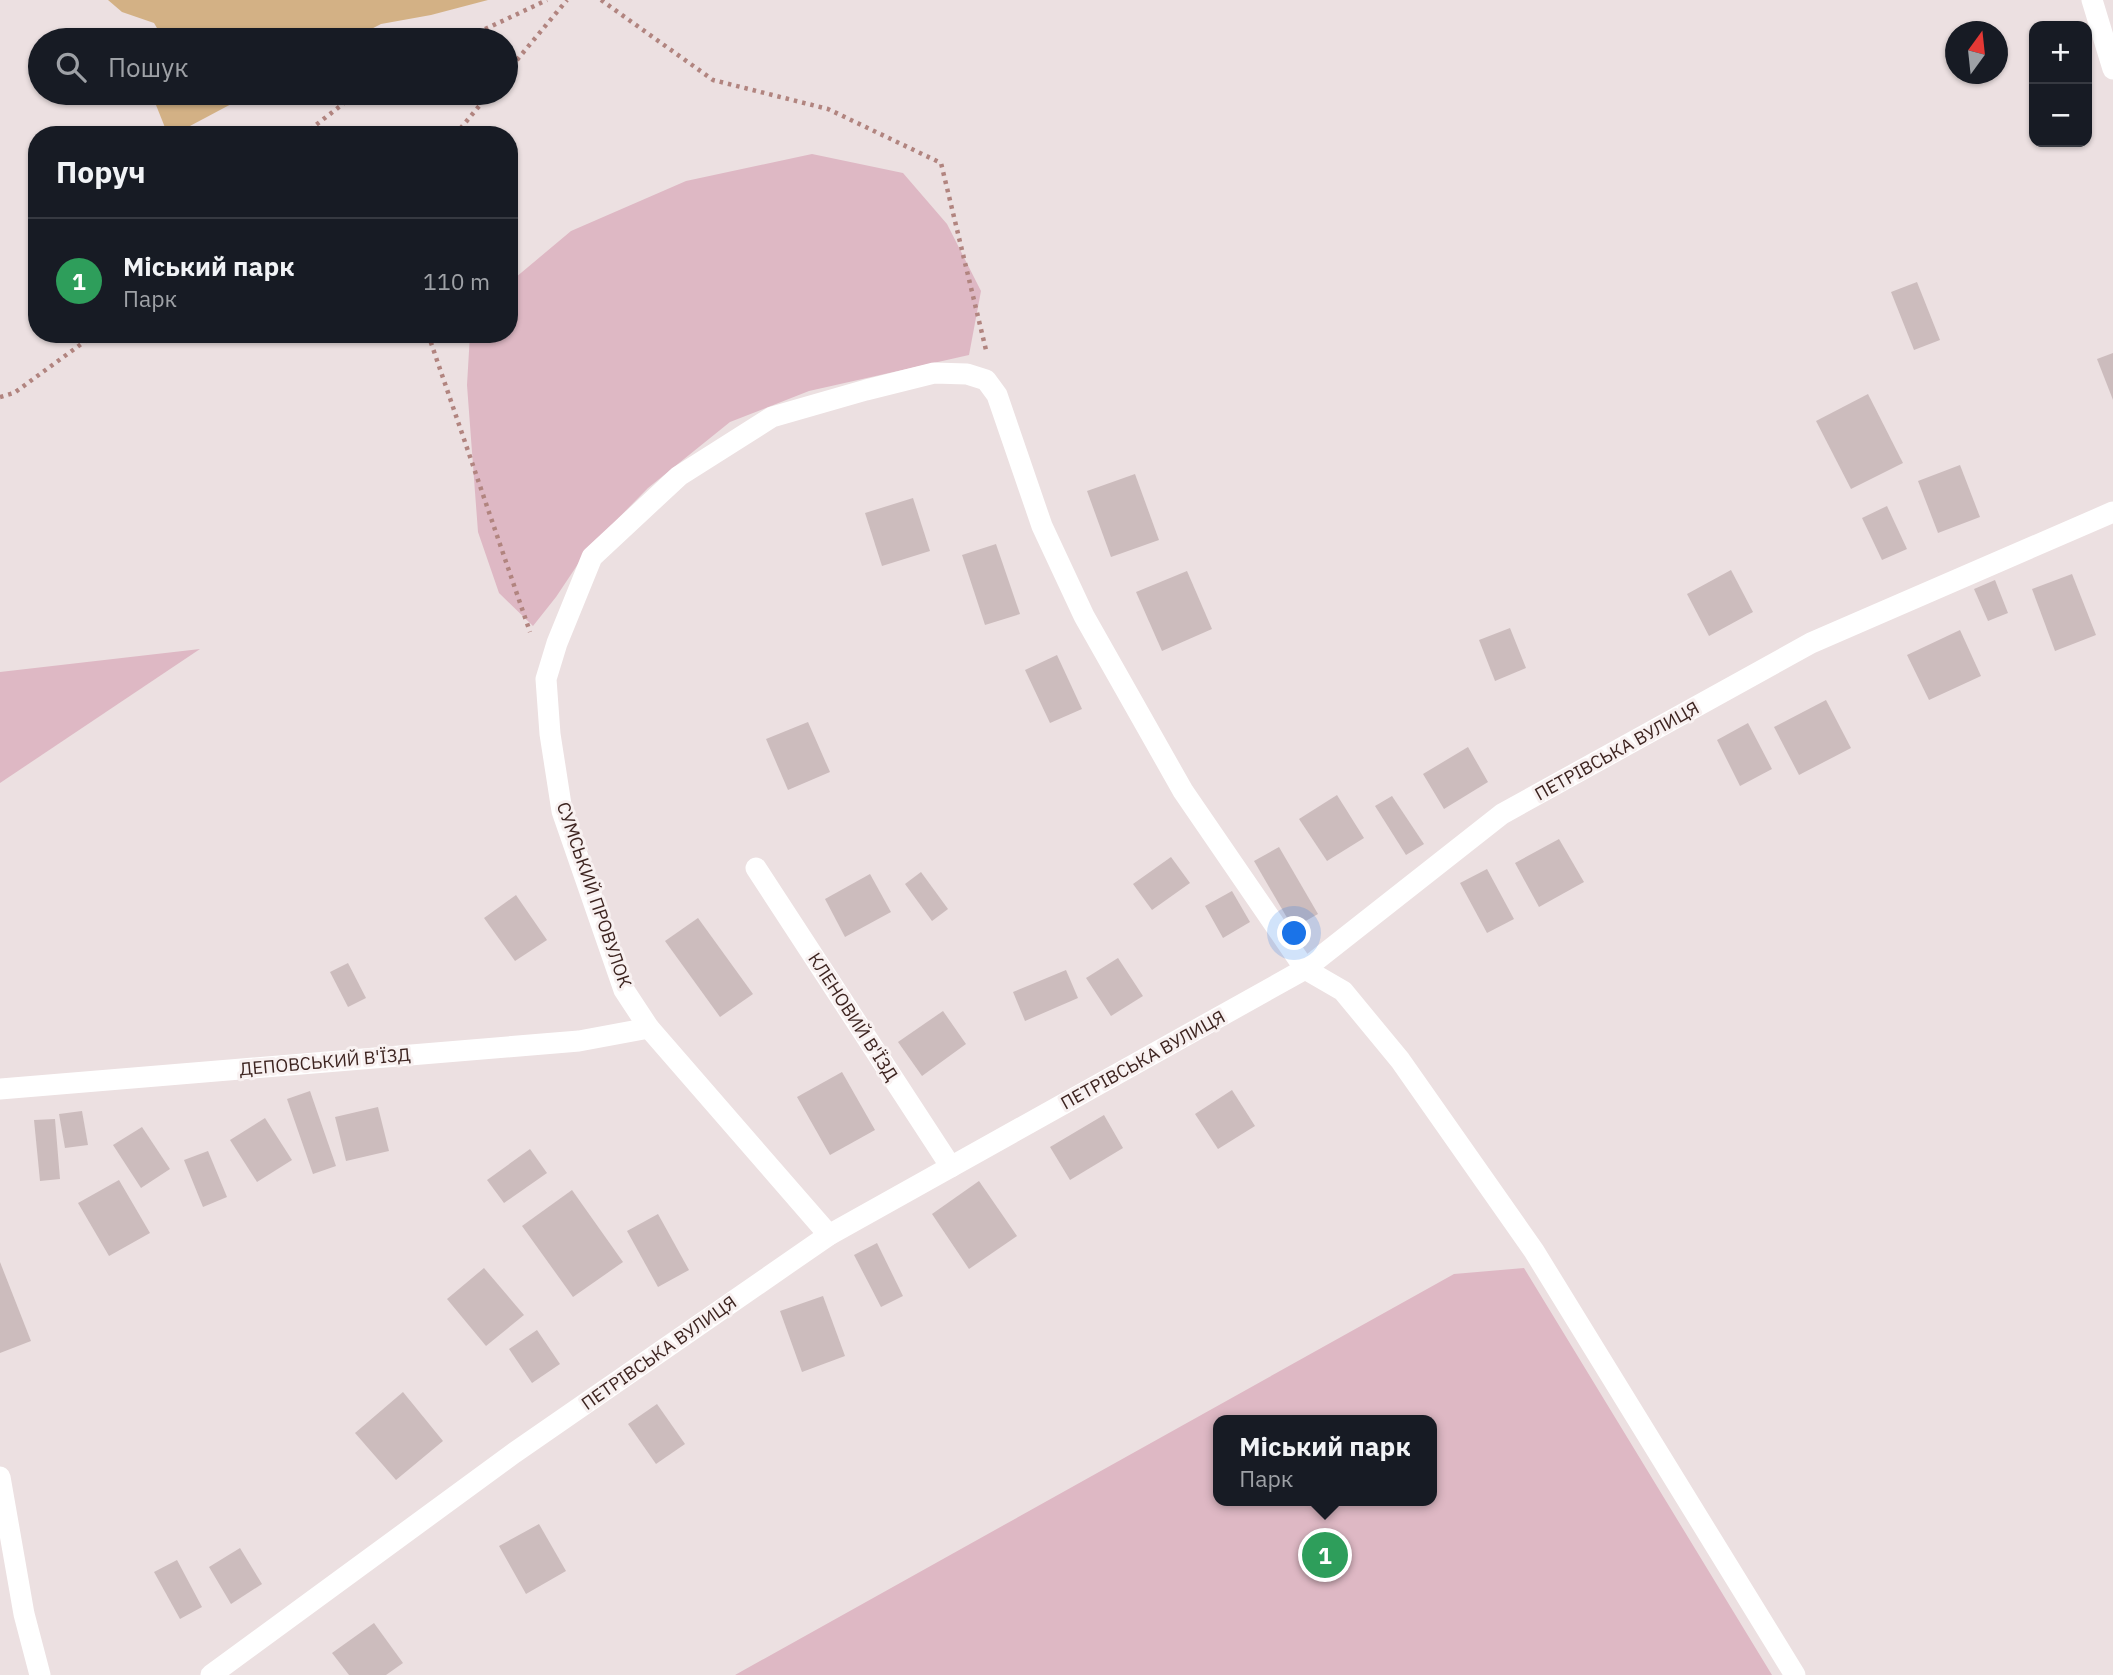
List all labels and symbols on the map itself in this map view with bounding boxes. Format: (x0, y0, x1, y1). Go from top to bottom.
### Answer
north arrow (1945, 21, 2008, 84)
street label: ПЕТРІВСЬКА ВУЛИЦЯ (1531, 696, 1703, 805)
street label: СУМСЬКИЙ ПРОВУЛОК (552, 799, 637, 991)
your location (1277, 916, 1311, 950)
street label: КЛЕНОВИЙ В'ЇЗД (803, 948, 904, 1085)
street label: ПЕТРІВСЬКА ВУЛИЦЯ (1057, 1005, 1229, 1114)
street label: ДЕПОВСЬКИЙ В'ЇЗД (238, 1043, 411, 1080)
street label: ПЕТРІВСЬКА ВУЛИЦЯ (577, 1290, 741, 1415)
pin: 1 (1302, 1529, 1348, 1581)

